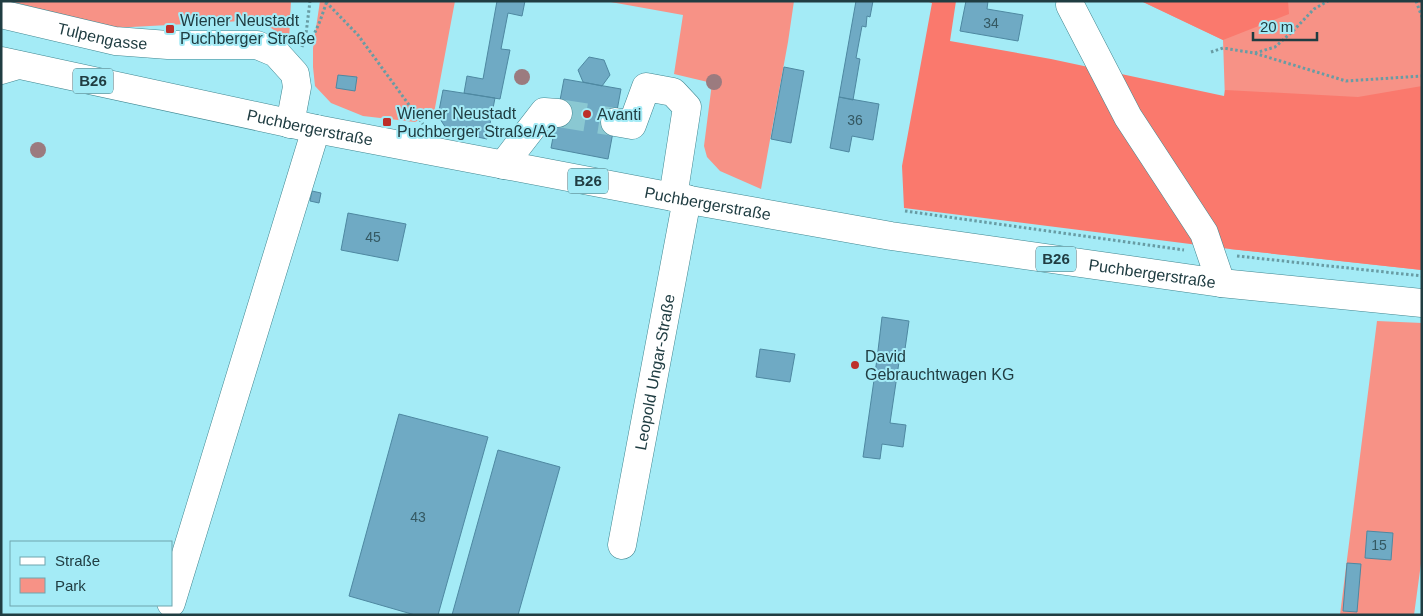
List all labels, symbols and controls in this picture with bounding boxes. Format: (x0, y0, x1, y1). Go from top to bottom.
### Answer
scale bar (1253, 10, 1317, 42)
place label: Wiener Neustadt Puchberger Straße (180, 12, 315, 47)
house number: 34 (983, 15, 999, 31)
text: 20 m (1260, 18, 1293, 35)
street label: Tulpengasse (56, 20, 148, 52)
marker: Wiener Neustadt Puchberger Straße (164, 23, 176, 35)
road number: B26 (73, 68, 113, 94)
place label: Wiener Neustadt Puchberger Straße/A2 (397, 105, 556, 140)
street label: Puchbergerstraße (245, 106, 374, 149)
place label: Avanti (597, 106, 641, 123)
marker: Avanti (581, 108, 593, 120)
house number: 36 (847, 112, 863, 128)
marker: Wiener Neustadt Puchberger Straße/A2 (381, 116, 393, 128)
road number: B26 (568, 168, 608, 194)
street label: Puchbergerstraße (643, 184, 772, 223)
house number: 45 (365, 229, 381, 245)
road number: B26 (1036, 246, 1076, 272)
street label: Puchbergerstraße (1088, 256, 1217, 291)
street label: Leopold Ungar-Straße (632, 293, 678, 452)
place label: David Gebrauchtwagen KG (865, 348, 1014, 383)
marker: David Gebrauchtwagen KG (849, 359, 861, 371)
house number: 43 (410, 509, 426, 525)
house number: 15 (1371, 537, 1387, 553)
legend (10, 541, 172, 606)
text: Straße (55, 552, 100, 569)
text: Park (55, 577, 86, 594)

